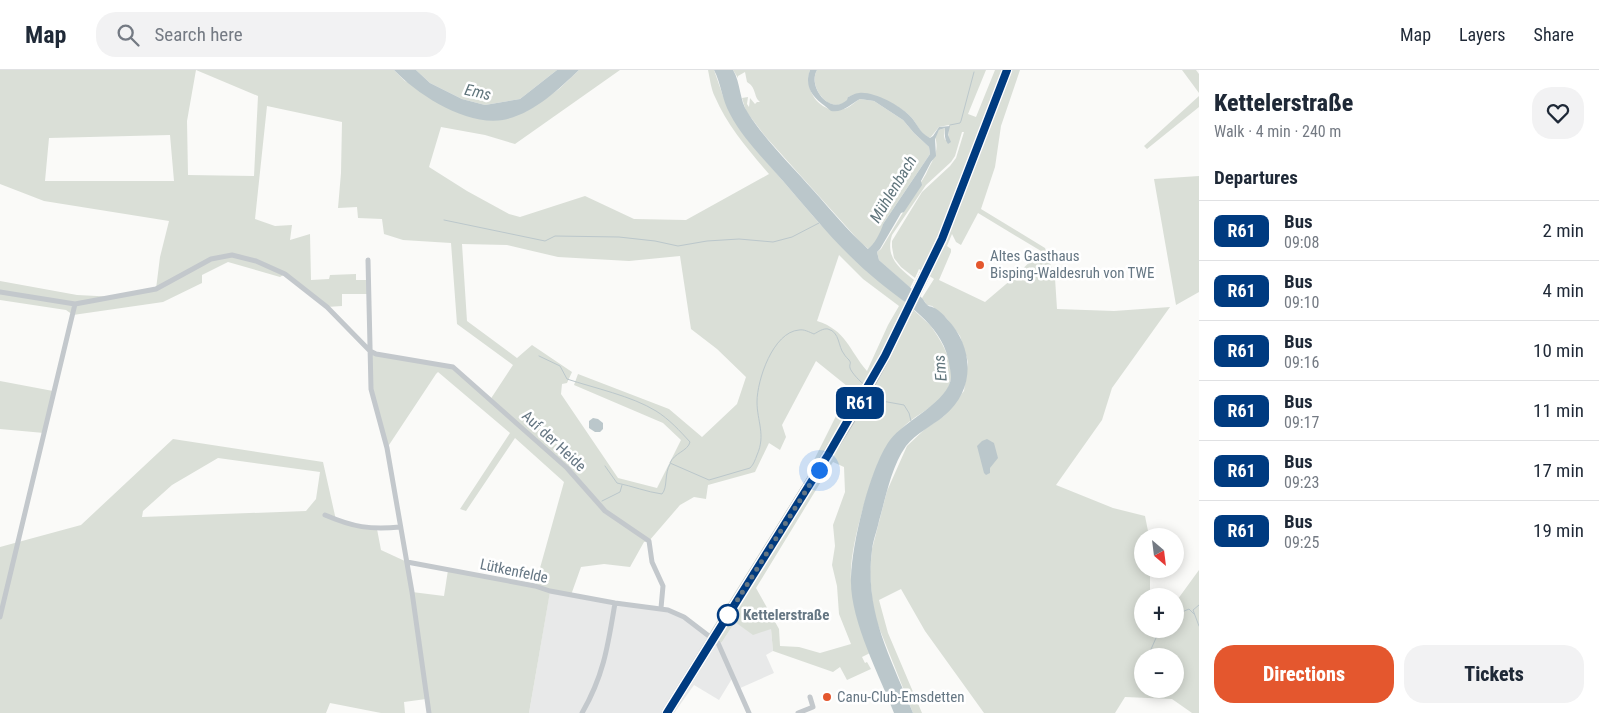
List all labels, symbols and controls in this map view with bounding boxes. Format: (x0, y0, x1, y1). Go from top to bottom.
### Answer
search box (96, 12, 446, 57)
text: Map (25, 21, 66, 49)
icon: search (114, 21, 142, 49)
text: Search here (154, 23, 243, 46)
text: Map (1400, 24, 1431, 45)
text: Layers (1459, 24, 1506, 45)
text: Share (1534, 24, 1574, 45)
water label: Ems (463, 80, 493, 104)
button: heart (1532, 87, 1584, 139)
text: Kettelerstraße (1214, 89, 1353, 117)
text: Walk · 4 min · 240 m (1214, 122, 1341, 141)
water label: Mühlenbach (866, 152, 920, 226)
text: Departures (1214, 166, 1298, 189)
text: Bus (1284, 210, 1313, 233)
text: 2 min (1542, 219, 1584, 242)
text: R61 (1227, 220, 1256, 241)
text: 09:08 (1284, 233, 1319, 252)
place label: Altes Gasthaus Bisping-Waldesruh von TWE (990, 247, 1154, 282)
marker: Altes Gasthaus Bisping-Waldesruh von TWE (974, 259, 986, 271)
text: Bus (1284, 270, 1313, 293)
text: 4 min (1542, 279, 1584, 302)
text: R61 (1227, 280, 1256, 301)
text: 09:10 (1284, 293, 1319, 312)
text: Bus (1284, 330, 1313, 353)
text: 10 min (1533, 339, 1584, 362)
text: R61 (1227, 340, 1256, 361)
text: 09:16 (1284, 353, 1319, 372)
water label: Ems (929, 354, 951, 382)
line badge: R61 (831, 387, 889, 419)
text: Bus (1284, 390, 1313, 413)
text: R61 (846, 392, 874, 413)
text: 11 min (1533, 399, 1584, 422)
text: R61 (1227, 400, 1256, 421)
street label: Auf der Heide (518, 407, 590, 475)
text: 09:17 (1284, 413, 1319, 432)
text: Bus (1284, 450, 1313, 473)
your location (807, 458, 832, 483)
text: 17 min (1533, 459, 1584, 482)
text: R61 (1227, 460, 1256, 481)
text: 09:23 (1284, 473, 1319, 492)
text: Bus (1284, 510, 1313, 533)
text: 19 min (1533, 519, 1584, 542)
text: R61 (1227, 520, 1256, 541)
north arrow (1134, 528, 1184, 578)
map controls (1134, 528, 1184, 698)
text: 09:25 (1284, 533, 1319, 552)
street label: Lütkenfelde (478, 555, 550, 587)
button: + (1134, 588, 1184, 638)
marker: Kettelerstraße (717, 604, 739, 626)
place label: Kettelerstraße (743, 606, 829, 624)
button: Directions (1214, 645, 1394, 703)
button: Tickets (1404, 645, 1584, 703)
button: − (1134, 648, 1184, 698)
place label: Canu-Club-Emsdetten (837, 688, 964, 706)
marker: Canu-Club-Emsdetten (821, 691, 833, 703)

